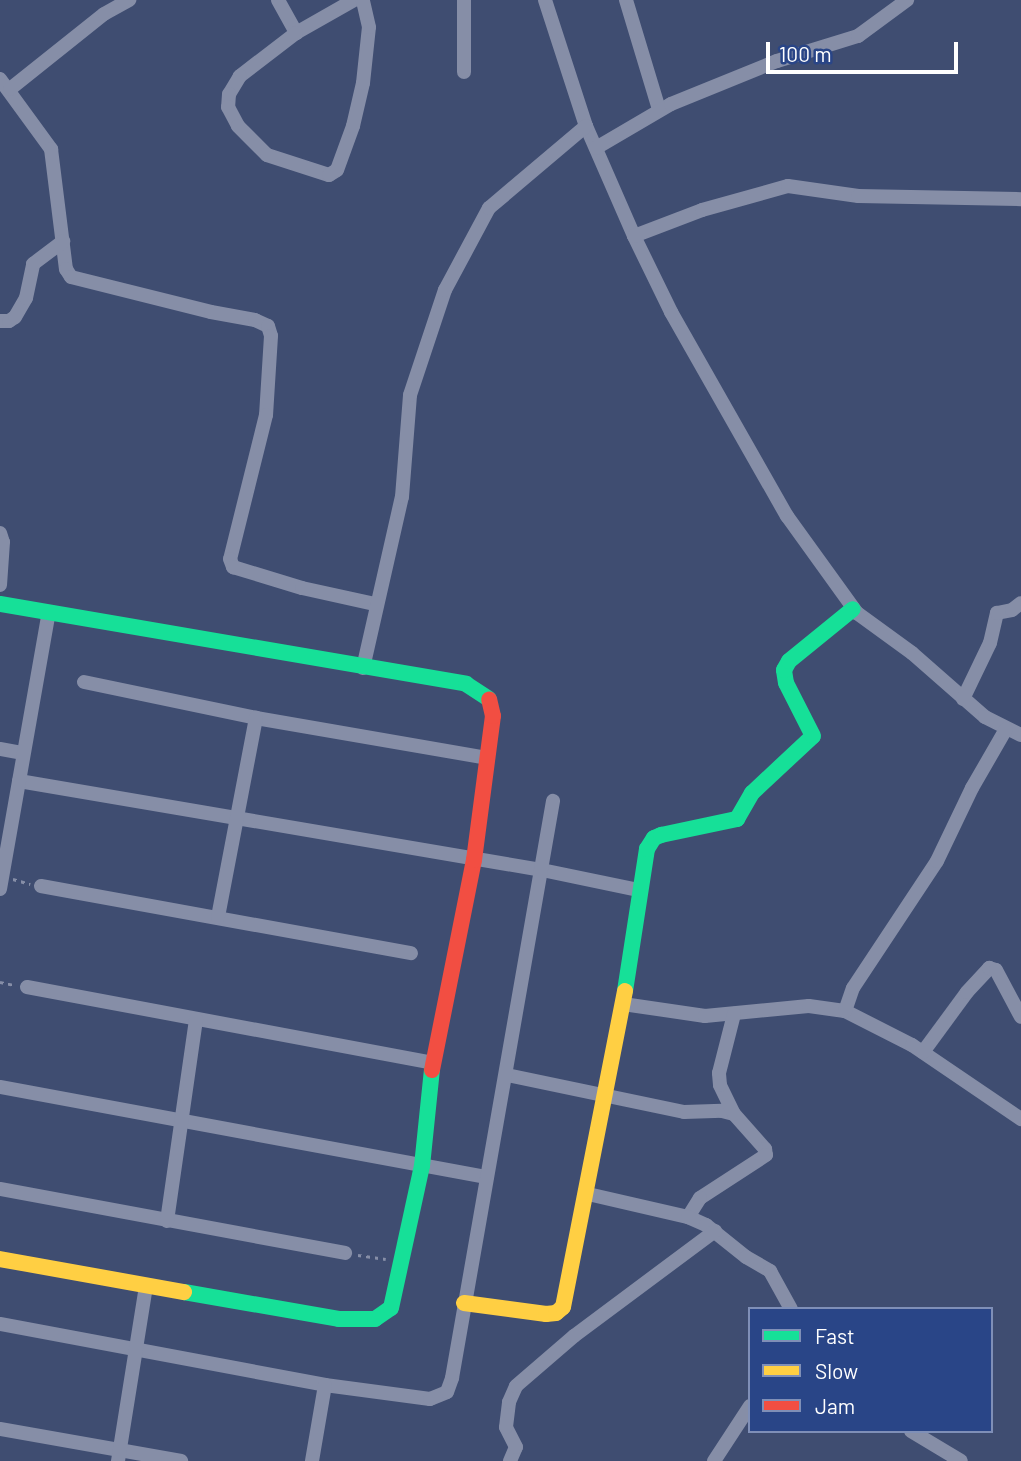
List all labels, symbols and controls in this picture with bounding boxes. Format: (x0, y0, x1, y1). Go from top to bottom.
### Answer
scale bar (769, 28, 962, 72)
text: 100 m (779, 41, 832, 66)
legend (748, 1307, 993, 1433)
text: Fast (815, 1323, 855, 1348)
text: Slow (815, 1358, 858, 1383)
text: Jam (815, 1393, 855, 1418)

